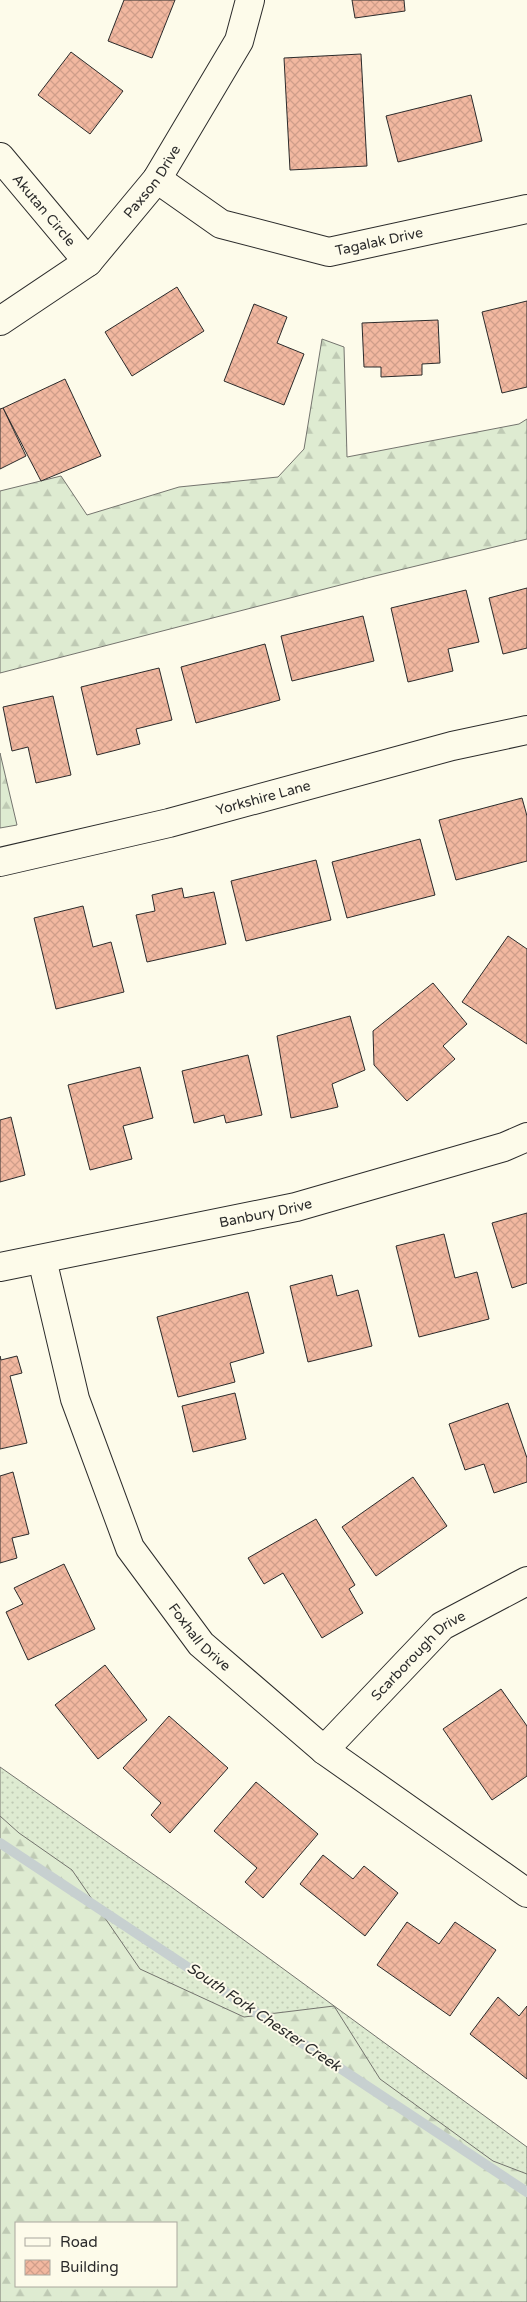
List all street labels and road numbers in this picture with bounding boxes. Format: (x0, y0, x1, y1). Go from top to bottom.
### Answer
street label: Paxson Drive (120, 142, 184, 222)
street label: Akutan Circle (9, 171, 79, 250)
street label: Tagalak Drive (334, 224, 425, 259)
street label: Yorkshire Lane (214, 777, 312, 819)
street label: Banbury Drive (218, 1195, 314, 1231)
street label: Foxhall Drive (165, 1600, 234, 1675)
street label: Scarborough Drive (368, 1607, 468, 1704)

